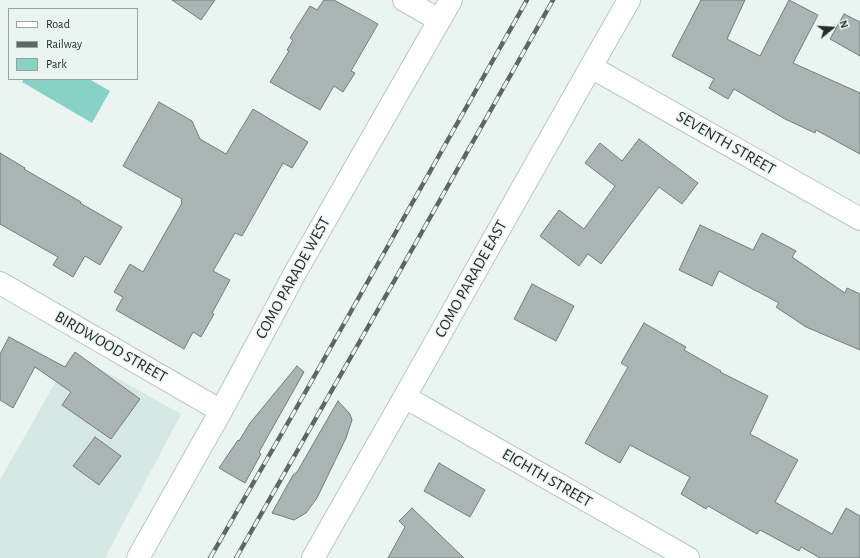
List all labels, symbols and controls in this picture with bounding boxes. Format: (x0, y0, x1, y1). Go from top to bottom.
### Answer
legend (8, 8, 138, 80)
north arrow (812, 8, 852, 48)
text: Road (46, 18, 70, 30)
text: N (837, 19, 850, 29)
text: Railway (46, 38, 82, 50)
text: Park (46, 58, 67, 70)
street label: SEVENTH STREET (673, 107, 779, 179)
street label: COMO PARADE WEST (251, 214, 335, 342)
street label: COMO PARADE EAST (431, 217, 511, 341)
street label: BIRDWOOD STREET (51, 307, 171, 387)
street label: EIGHTH STREET (499, 444, 595, 512)

